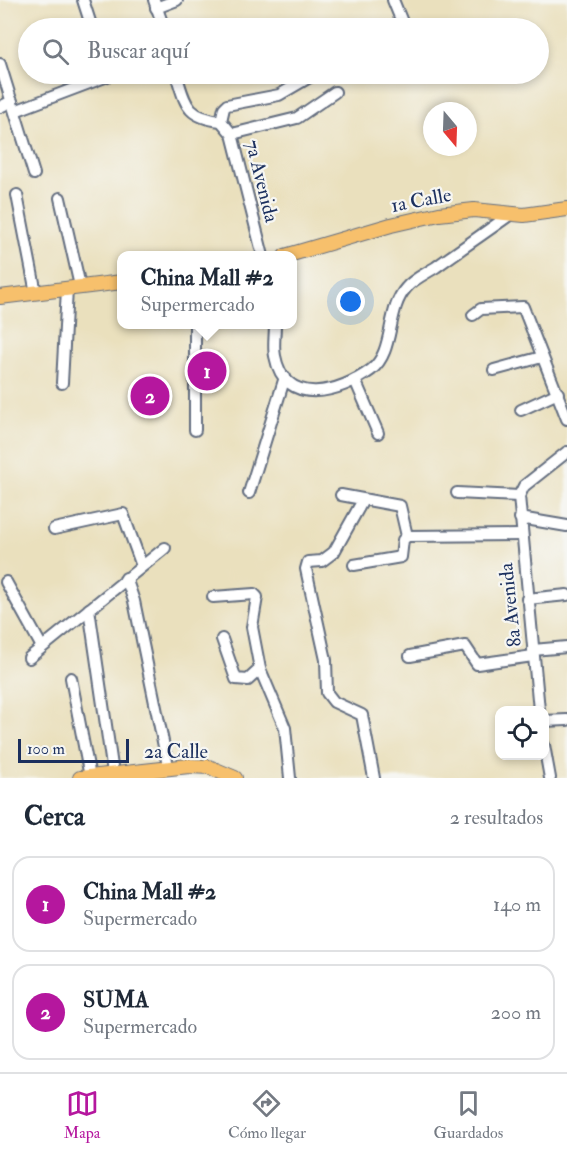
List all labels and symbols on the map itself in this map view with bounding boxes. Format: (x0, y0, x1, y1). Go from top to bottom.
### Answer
north arrow (423, 102, 477, 156)
street label: 7a Avenida (240, 137, 285, 226)
street label: 1a Calle (389, 182, 453, 218)
your location (336, 287, 365, 316)
pin: 1 (188, 348, 226, 394)
pin: 2 (130, 374, 170, 418)
street label: 8a Avenida (493, 561, 527, 648)
scale bar (18, 736, 129, 764)
street label: 2a Calle (144, 739, 208, 764)

